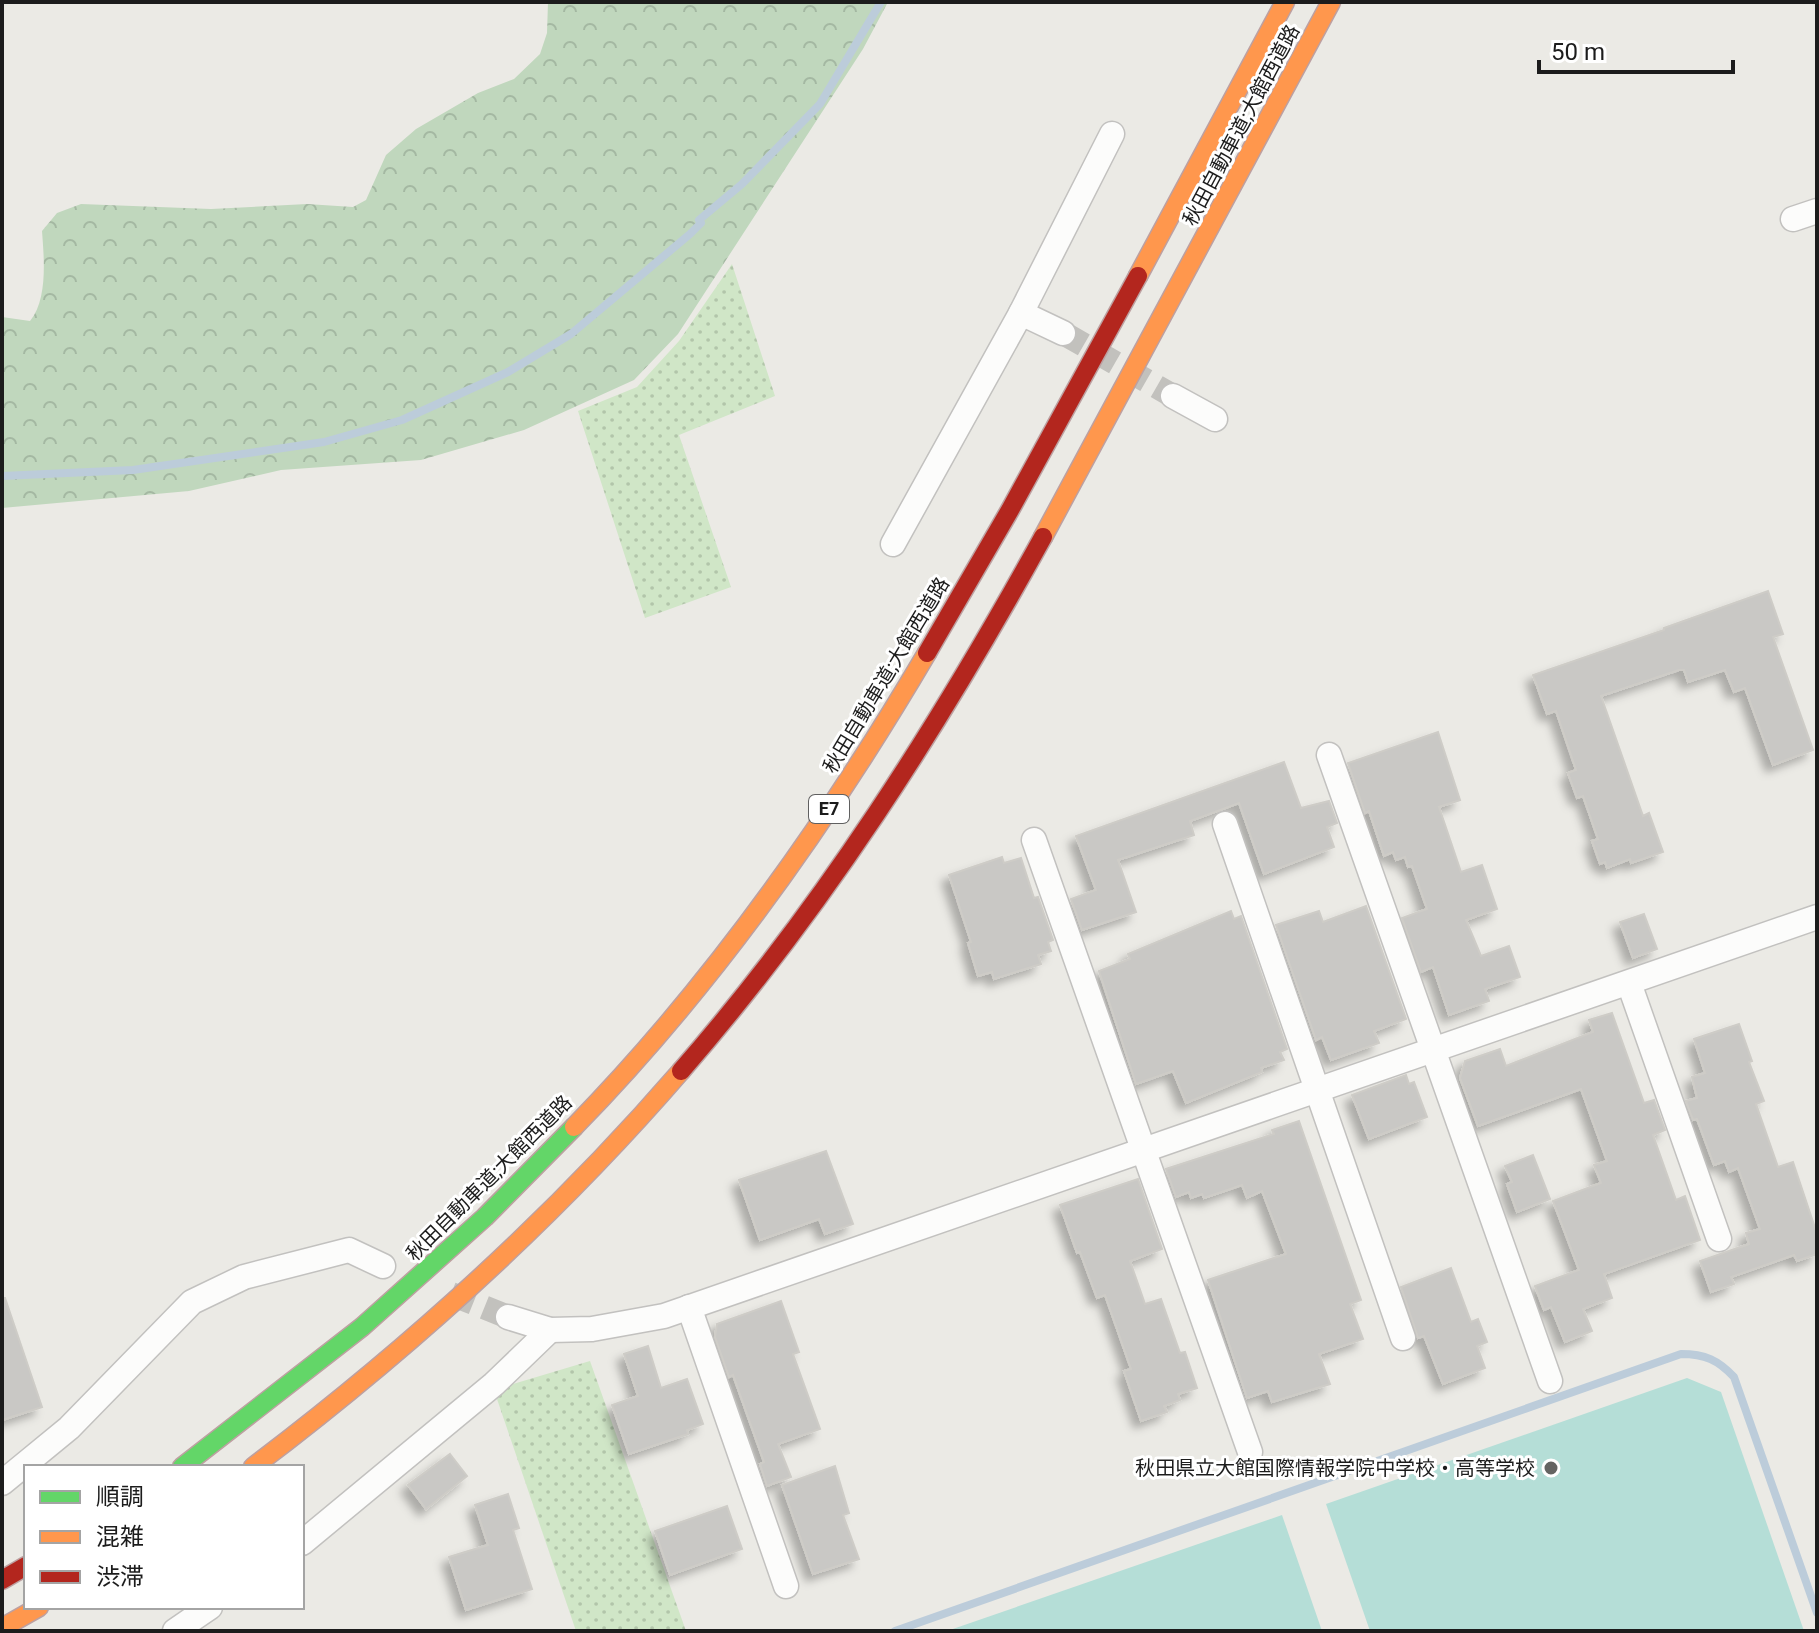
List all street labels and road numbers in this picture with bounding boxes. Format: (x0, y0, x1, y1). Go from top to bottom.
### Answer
street label: 秋田自動車道;大館西道路 (1178, 20, 1304, 230)
street label: 秋田自動車道;大館西道路 (818, 573, 954, 777)
road number: E7 (809, 795, 849, 823)
street label: 秋田自動車道;大館西道路 (401, 1090, 577, 1266)

